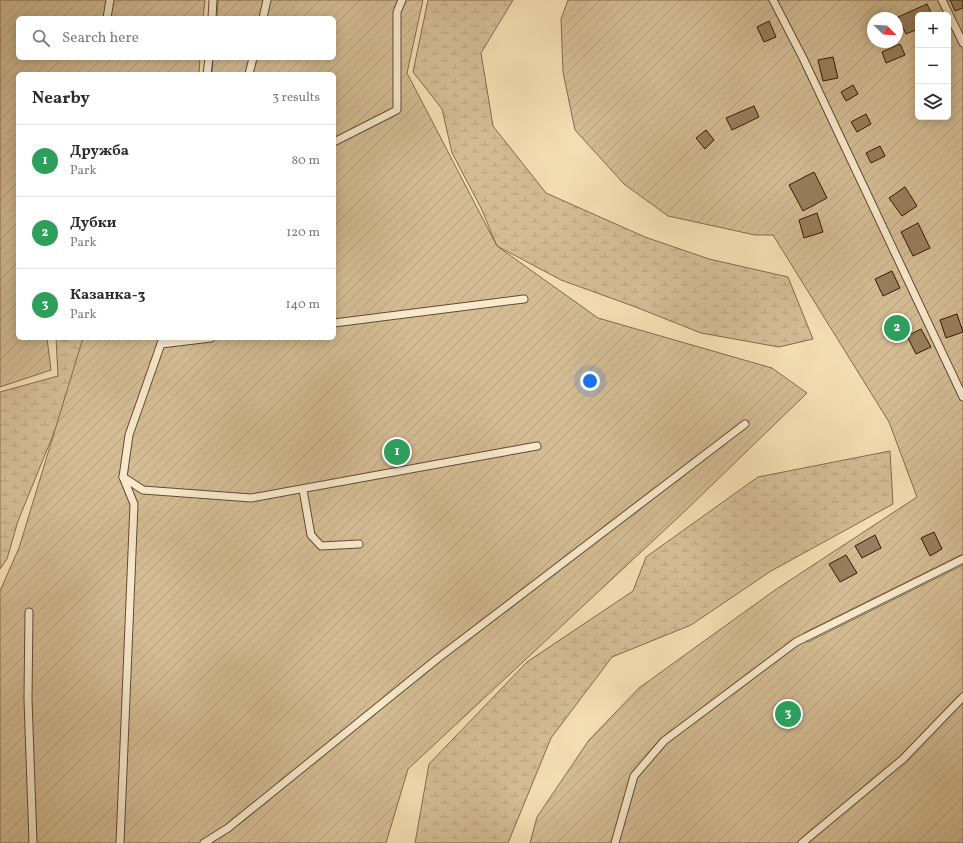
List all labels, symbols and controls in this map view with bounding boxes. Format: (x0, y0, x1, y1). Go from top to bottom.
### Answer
north arrow (867, 12, 903, 48)
map controls (915, 12, 951, 120)
button: + (915, 12, 951, 48)
search box (16, 16, 336, 60)
icon: search (30, 27, 52, 49)
text: Search here (62, 28, 139, 49)
button: − (915, 48, 951, 84)
button: layers (915, 84, 951, 120)
text: Nearby (32, 87, 90, 110)
text: 3 results (272, 89, 320, 107)
text: Дружба (70, 141, 129, 162)
text: 1 (42, 152, 48, 170)
text: 80 m (291, 152, 320, 170)
text: Park (70, 162, 97, 180)
text: Дубки (70, 213, 116, 234)
text: 2 (42, 224, 48, 242)
text: 120 m (286, 224, 320, 242)
text: Park (70, 234, 97, 252)
text: Казанка-3 (70, 285, 145, 306)
text: 3 (42, 296, 48, 314)
text: 140 m (286, 296, 320, 314)
text: Park (70, 306, 97, 324)
pin: 2 (884, 313, 910, 343)
your location (580, 371, 600, 391)
pin: 1 (384, 437, 410, 467)
pin: 3 (775, 699, 801, 729)

